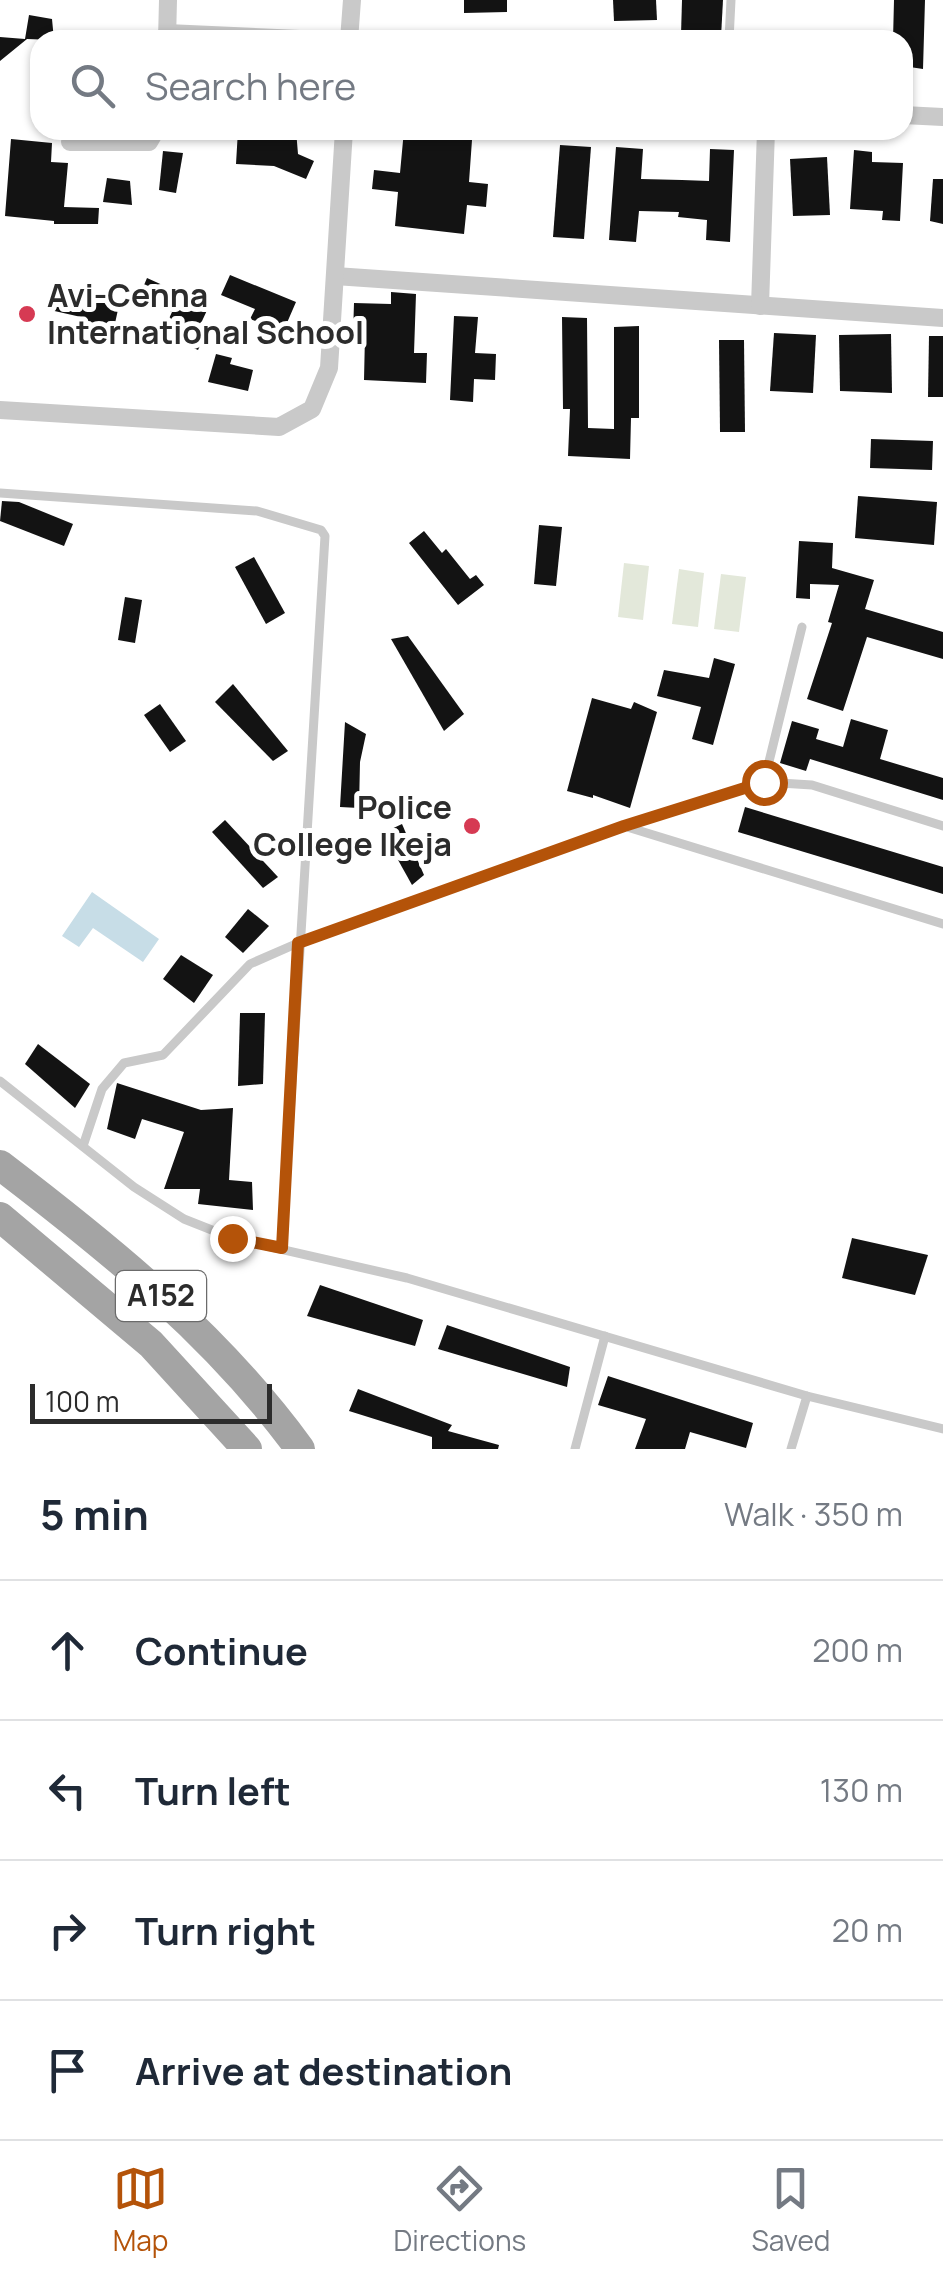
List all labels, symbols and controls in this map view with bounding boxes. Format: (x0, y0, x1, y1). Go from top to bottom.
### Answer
search box (30, 30, 913, 140)
icon: search (65, 58, 120, 113)
text: Search here (145, 59, 356, 111)
place label: Avi-Cenna International School (47, 273, 364, 354)
marker: Avi-Cenna International School (16, 303, 38, 325)
route start (742, 760, 788, 806)
place label: Police College Ikeja (253, 785, 452, 866)
marker: Police College Ikeja (461, 815, 483, 837)
route end (210, 1216, 256, 1262)
road number: A152 (116, 1271, 206, 1321)
scale bar (30, 1379, 272, 1424)
text: 100 m (45, 1382, 119, 1420)
text: 5 min (40, 1485, 149, 1543)
text: Walk · 350 m (724, 1492, 903, 1536)
icon: ahead (40, 1623, 95, 1678)
text: Continue (135, 1624, 308, 1676)
text: 200 m (812, 1628, 903, 1672)
icon: left (40, 1763, 95, 1818)
text: Turn left (135, 1764, 291, 1816)
text: 130 m (820, 1768, 903, 1812)
icon: right (40, 1903, 95, 1958)
text: Turn right (135, 1904, 316, 1956)
text: 20 m (832, 1908, 903, 1952)
icon: arrive (40, 2043, 95, 2098)
text: Arrive at destination (135, 2044, 512, 2096)
tab: Map (113, 2161, 168, 2259)
tab: Directions (394, 2161, 526, 2259)
tab: Saved (751, 2161, 830, 2259)

